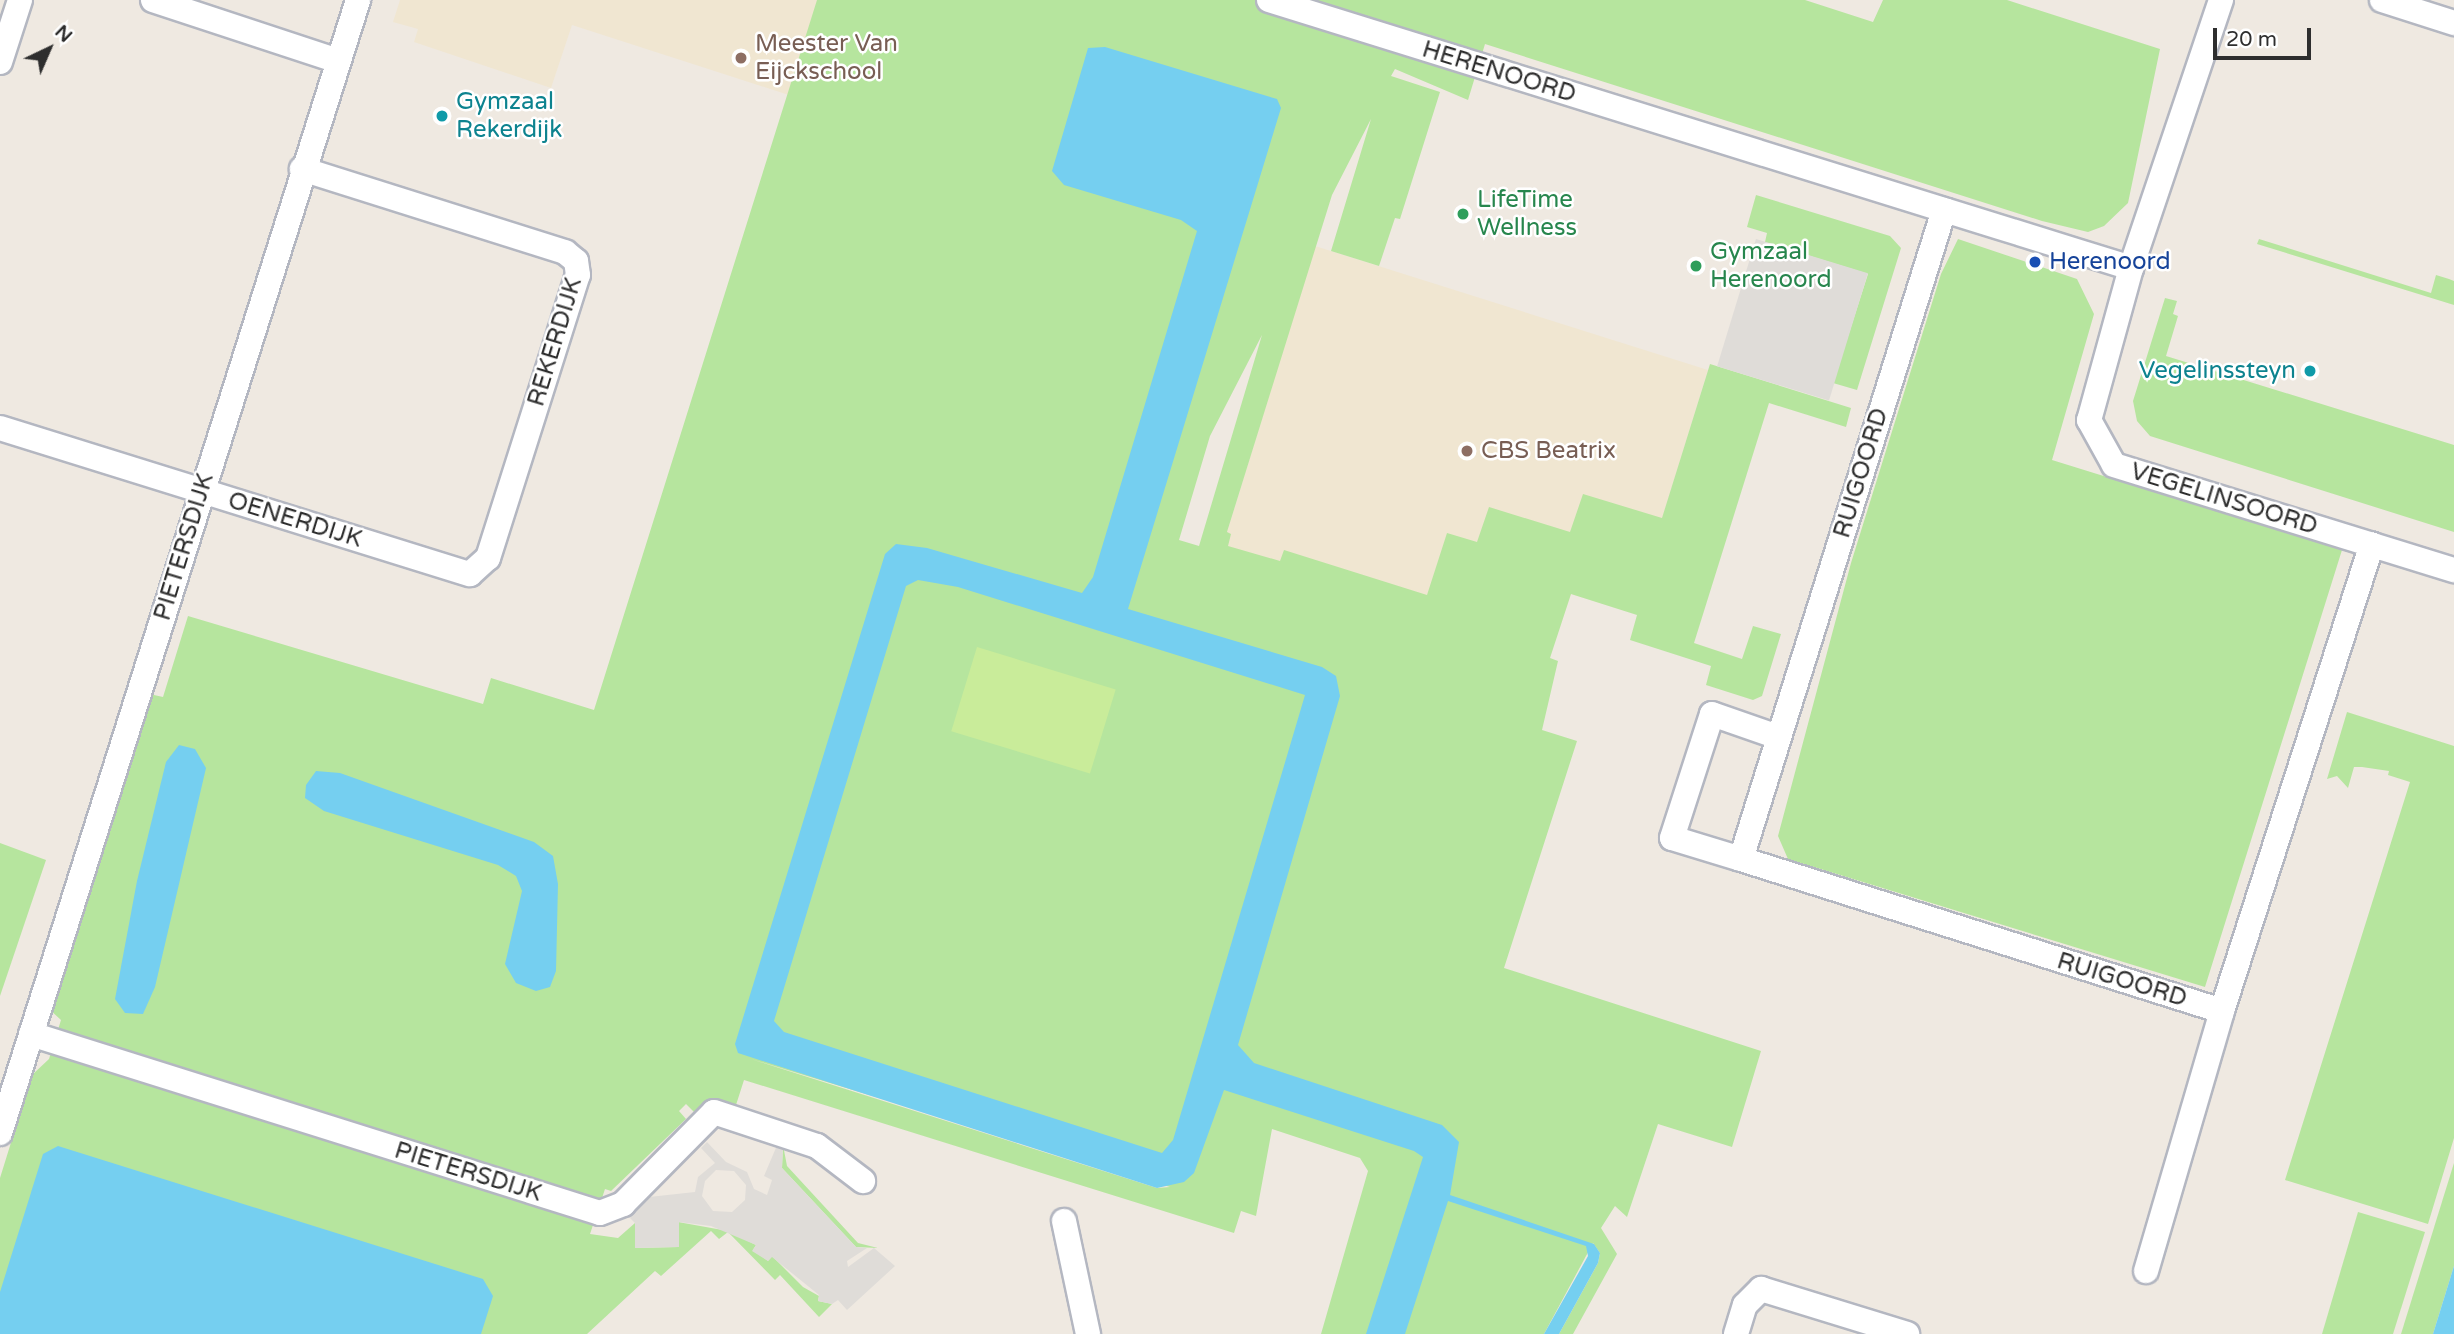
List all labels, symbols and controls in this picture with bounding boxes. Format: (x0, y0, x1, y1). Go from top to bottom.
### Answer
north arrow (14, 14, 84, 84)
scale bar (2216, 14, 2314, 58)
text: N (50, 21, 77, 47)
text: 20 m (2226, 27, 2277, 52)
place label: Meester Van Eijckschool (755, 30, 898, 86)
street label: HERENOORD (1419, 35, 1579, 109)
marker: Meester Van Eijckschool (733, 50, 749, 66)
place label: Gymzaal Rekerdijk (456, 88, 562, 144)
marker: Gymzaal Rekerdijk (434, 108, 450, 124)
place label: LifeTime Wellness (1477, 186, 1577, 242)
marker: LifeTime Wellness (1455, 206, 1471, 222)
place label: Gymzaal Herenoord (1710, 238, 1832, 294)
place label: Herenoord (2049, 248, 2171, 276)
marker: Herenoord (2027, 254, 2043, 270)
marker: Gymzaal Herenoord (1688, 258, 1704, 274)
street label: REKERDIJK (522, 274, 588, 410)
place label: Vegelinssteyn (2139, 357, 2296, 385)
marker: Vegelinssteyn (2302, 363, 2318, 379)
street label: RUIGOORD (1828, 405, 1894, 541)
place label: CBS Beatrix (1481, 437, 1616, 465)
marker: CBS Beatrix (1459, 443, 1475, 459)
street label: VEGELINSOORD (2127, 457, 2321, 541)
street label: PIETERSDIJK (148, 470, 220, 624)
street label: OENERDIJK (225, 486, 365, 554)
street label: RUIGOORD (2054, 947, 2190, 1013)
street label: PIETERSDIJK (391, 1136, 545, 1208)

